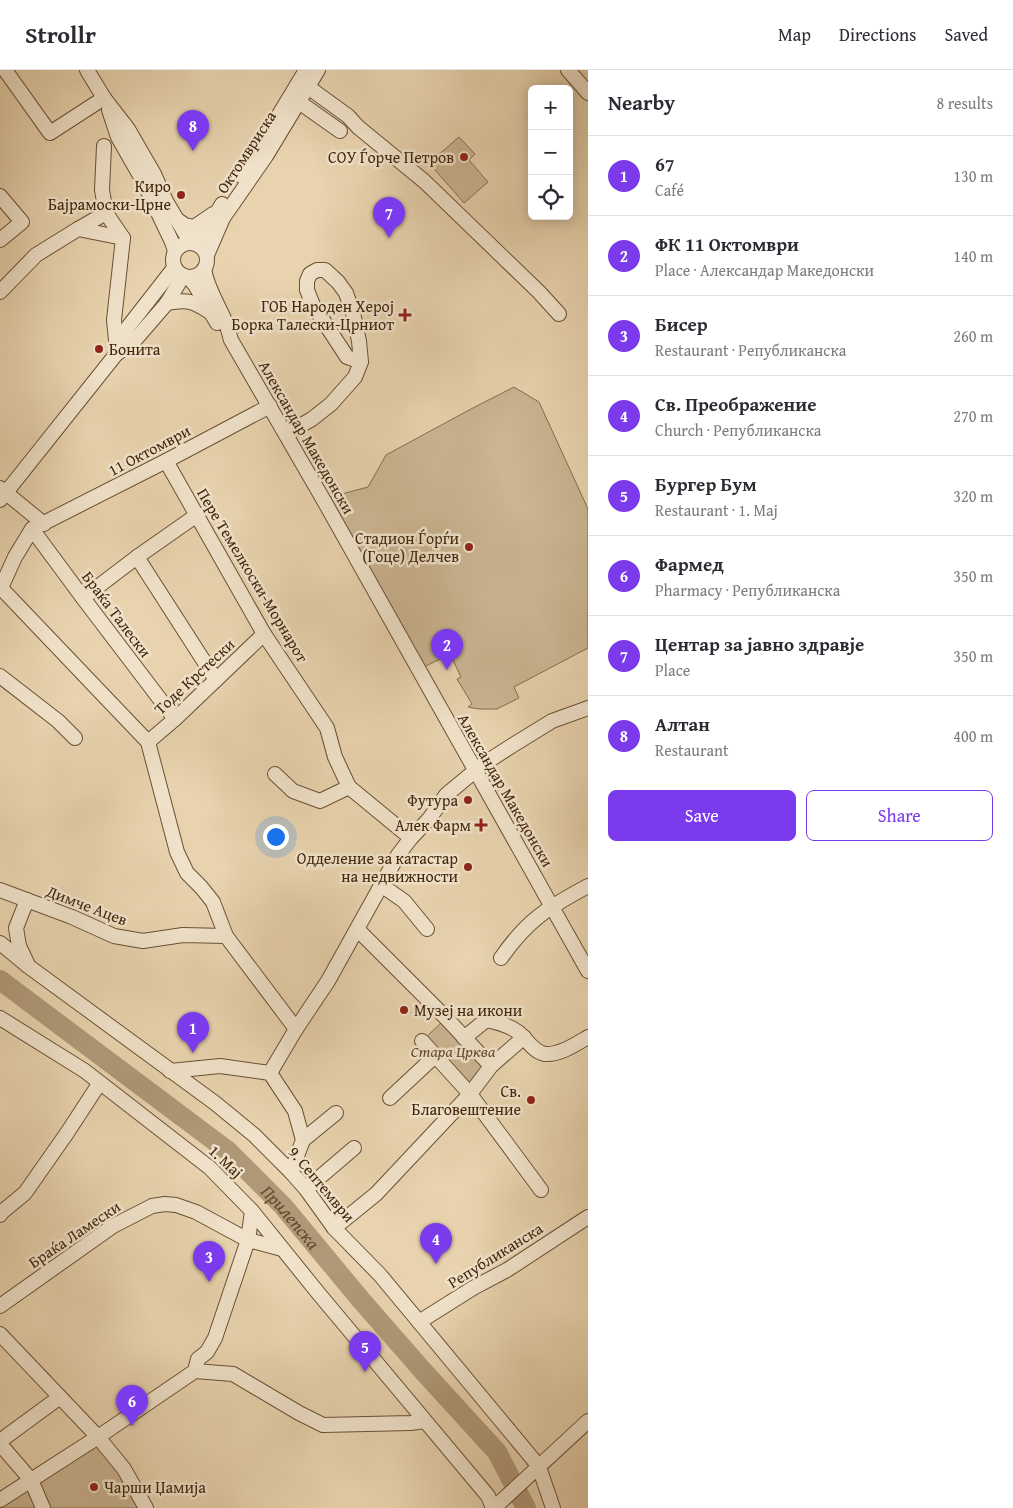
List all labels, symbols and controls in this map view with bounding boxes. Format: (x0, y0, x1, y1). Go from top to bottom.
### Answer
text: Strollr (25, 17, 96, 52)
text: Map (778, 21, 811, 48)
text: Directions (839, 21, 916, 48)
text: Saved (944, 21, 988, 48)
map controls (528, 85, 573, 220)
button: + (528, 85, 573, 130)
text: Nearby (608, 87, 675, 118)
text: 8 results (936, 91, 993, 115)
street label: Октомвриска (210, 106, 282, 198)
pin: 8 (177, 110, 209, 151)
button: − (528, 130, 573, 175)
place label: СОУ Ѓорче Петров (328, 145, 454, 169)
text: 67 (655, 150, 675, 178)
marker: СОУ Ѓорче Петров (458, 151, 470, 163)
text: 1 (620, 164, 628, 188)
text: 130 m (953, 164, 993, 188)
place label: Киро Бајрамоски-Црне (48, 174, 171, 216)
button: locate (528, 175, 573, 220)
text: Café (655, 178, 684, 202)
marker: Киро Бајрамоски-Црне (175, 189, 187, 201)
pin: 7 (373, 197, 405, 238)
text: ФК 11 Октомври (655, 230, 799, 258)
text: 2 (620, 244, 628, 268)
text: 140 m (953, 244, 993, 268)
text: Place · Александар Македонски (655, 258, 874, 282)
place label: ГОБ Народен Херој Борка Талески-Црниот (232, 294, 394, 336)
marker: ГОБ Народен Херој Борка Талески-Црниот (398, 308, 412, 322)
text: Бисер (655, 310, 708, 338)
text: 3 (620, 324, 628, 348)
text: 260 m (953, 324, 993, 348)
place label: Бонита (109, 337, 161, 361)
text: Restaurant · Републиканска (655, 338, 846, 362)
marker: Бонита (93, 343, 105, 355)
street label: Александар Македонски (253, 356, 361, 519)
text: Св. Преображение (655, 390, 817, 418)
text: 4 (620, 404, 628, 428)
text: 270 m (953, 404, 993, 428)
street label: 11 Октомври (104, 418, 195, 482)
text: Church · Републиканска (655, 418, 821, 442)
text: Бургер Бум (655, 470, 757, 498)
street label: Пере Темелкоски-Морнарот (191, 483, 315, 667)
text: 5 (620, 484, 628, 508)
text: 320 m (953, 484, 993, 508)
text: Restaurant · 1. Мај (655, 498, 778, 522)
place label: Стадион Ѓорѓи (Гоце) Делчев (355, 526, 459, 568)
marker: Стадион Ѓорѓи (Гоце) Делчев (463, 541, 475, 553)
text: Фармед (655, 550, 724, 578)
text: 6 (620, 564, 628, 588)
text: 350 m (953, 564, 993, 588)
street label: Браќа Талески (77, 566, 158, 663)
text: Pharmacy · Републиканска (655, 578, 840, 602)
pin: 2 (431, 629, 463, 670)
text: Центар за јавно здравје (655, 630, 864, 658)
street label: Тоде Крстески (148, 632, 240, 720)
text: 7 (620, 644, 628, 668)
text: 350 m (953, 644, 993, 668)
text: Place (655, 658, 690, 682)
street label: Александар Македонски (452, 709, 560, 872)
text: Алтан (655, 710, 710, 738)
text: 8 (620, 724, 628, 748)
text: 400 m (953, 724, 993, 748)
text: Restaurant (655, 738, 729, 762)
place label: Футура (407, 788, 458, 812)
button: Save (608, 790, 796, 841)
button: Share (806, 790, 993, 841)
marker: Футура (462, 794, 474, 806)
place label: Алек Фарм (395, 813, 471, 837)
marker: Алек Фарм (475, 819, 487, 831)
your location (263, 824, 289, 850)
place label: Одделение за катастар на недвижности (297, 846, 458, 888)
marker: Одделение за катастар на недвижности (462, 861, 474, 873)
street label: Димче Ацев (42, 878, 131, 931)
place label: Музеј на икони (414, 998, 523, 1022)
marker: Музеј на икони (398, 1004, 410, 1016)
pin: 1 (177, 1012, 209, 1053)
park label: Стара Црква (411, 1039, 496, 1063)
place label: Св. Благовештение (412, 1079, 521, 1121)
marker: Св. Благовештение (525, 1094, 537, 1106)
street label: 1. Мај (203, 1139, 249, 1183)
street label: 9. Септември (283, 1141, 361, 1228)
water label: Прилепска (255, 1178, 327, 1255)
street label: Браќа Ламески (23, 1194, 125, 1274)
street label: Републиканска (443, 1216, 548, 1294)
pin: 4 (420, 1223, 452, 1264)
pin: 3 (193, 1241, 225, 1282)
pin: 5 (349, 1331, 381, 1372)
pin: 6 (116, 1385, 148, 1426)
place label: Чарши Џамија (104, 1475, 206, 1499)
marker: Чарши Џамија (88, 1481, 100, 1493)

